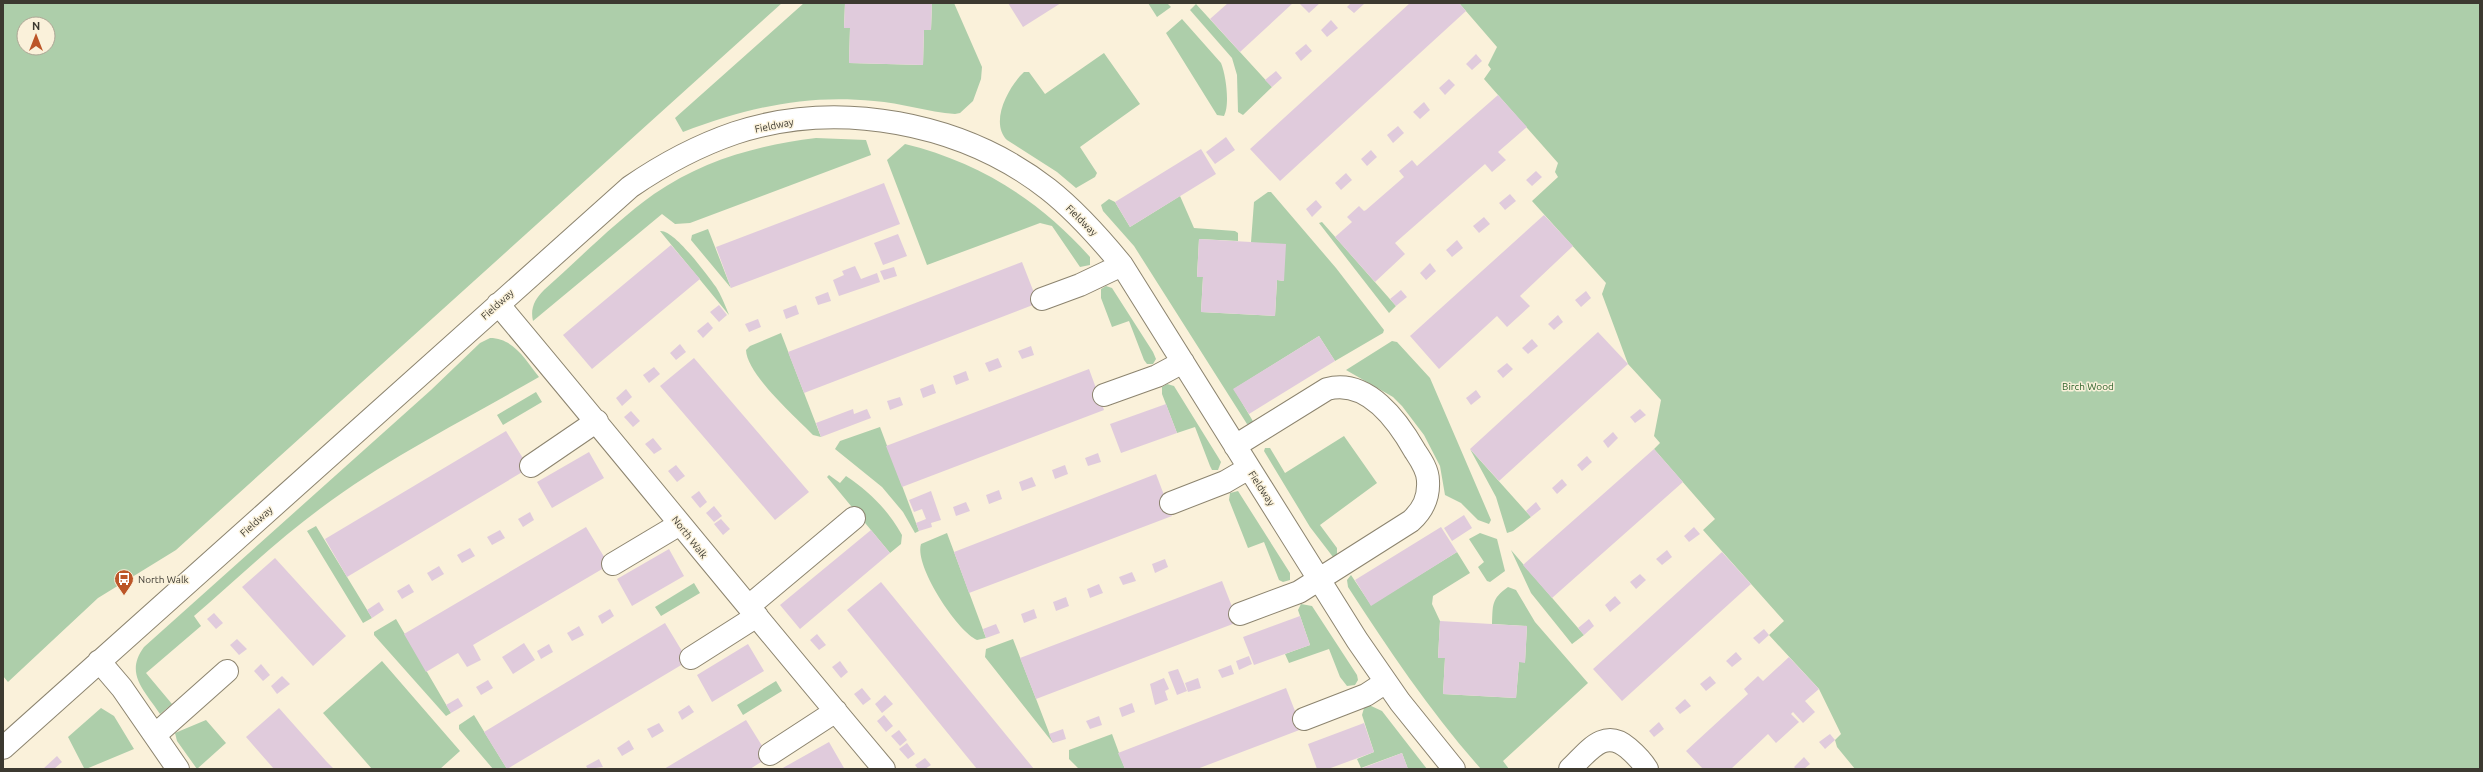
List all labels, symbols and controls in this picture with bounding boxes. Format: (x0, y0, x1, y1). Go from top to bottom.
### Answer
north arrow (16, 16, 56, 56)
text: N (32, 20, 40, 32)
street label: Fieldway (754, 116, 795, 135)
street label: Fieldway (1064, 203, 1100, 238)
street label: Fieldway (479, 287, 516, 322)
park label: Birch Wood (2062, 381, 2114, 392)
street label: Fieldway (1246, 469, 1277, 508)
street label: Fieldway (238, 504, 275, 539)
street label: North Walk (670, 514, 710, 561)
bus stop icon: North Walk (113, 568, 135, 596)
place label: North Walk (138, 574, 189, 585)

